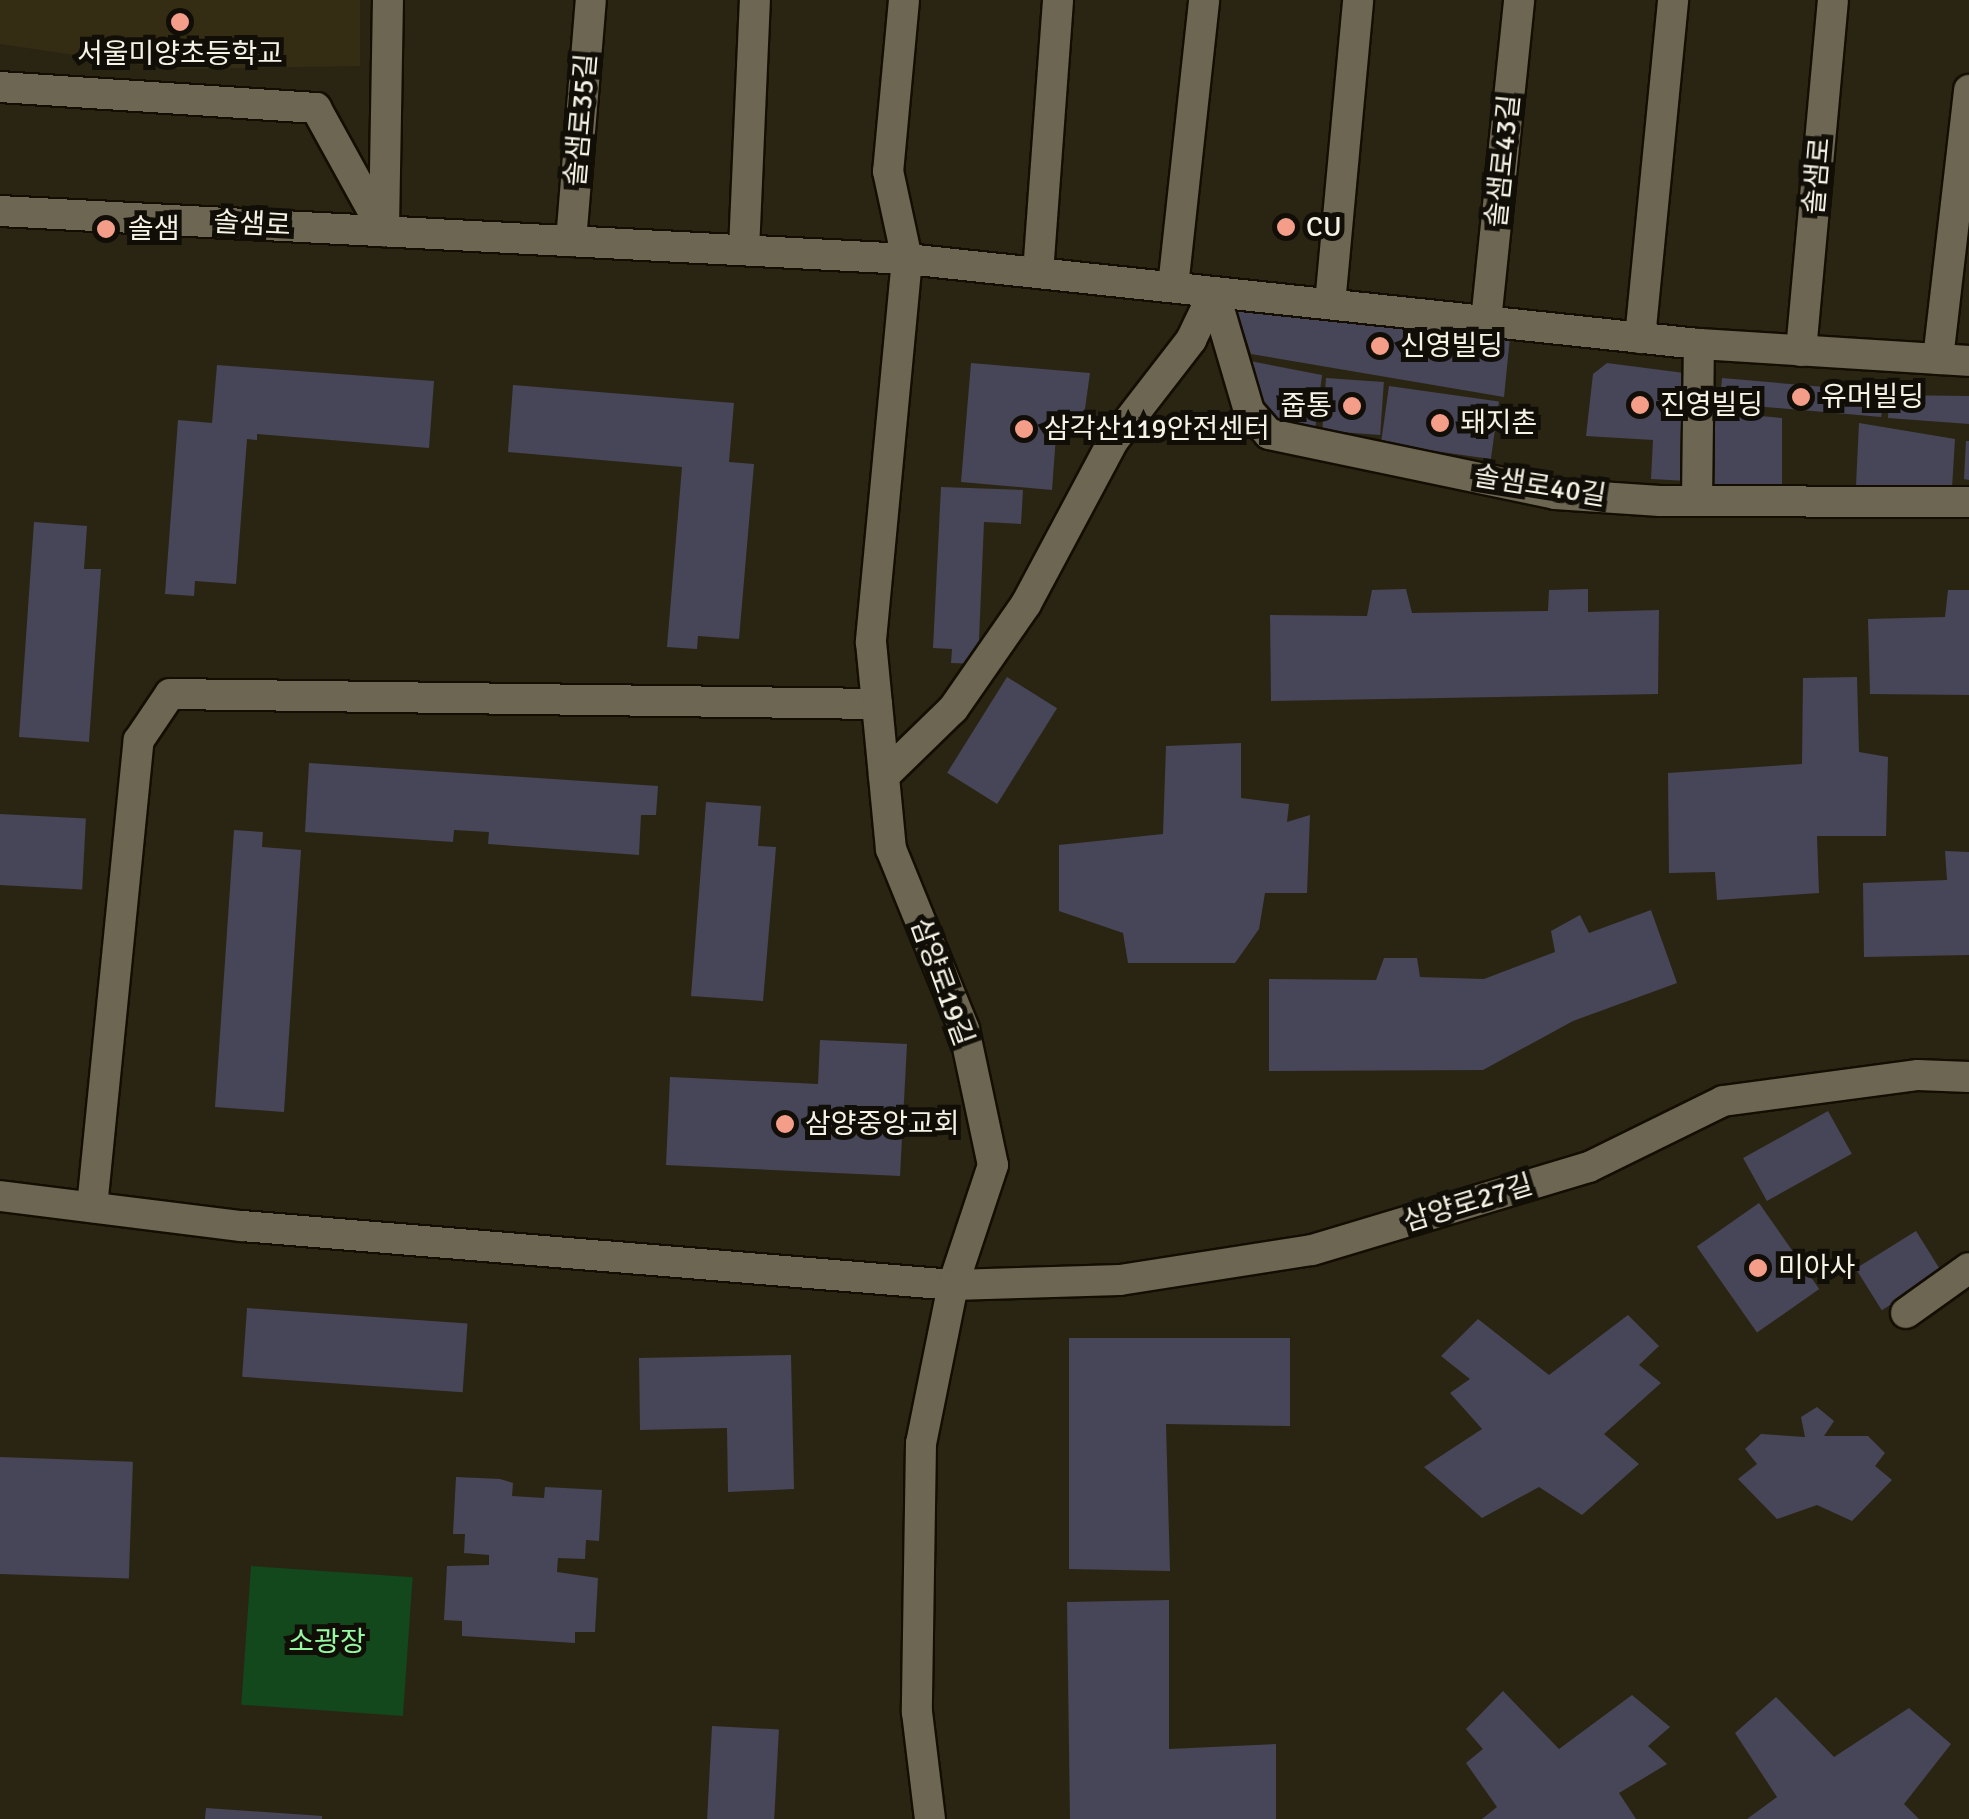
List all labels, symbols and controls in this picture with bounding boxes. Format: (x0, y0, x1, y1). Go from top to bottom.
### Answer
marker: 서울미양초등학교 (169, 11, 191, 33)
place label: 서울미양초등학교 (77, 37, 283, 71)
street label: 솔샘로35길 (558, 52, 604, 188)
street label: 솔샘로43길 (1479, 93, 1527, 229)
street label: 솔샘로 (1797, 136, 1837, 216)
street label: 솔샘로 (213, 205, 291, 243)
place label: CU (1306, 210, 1342, 244)
place label: 솔샘 (128, 212, 180, 246)
marker: 솔샘 (93, 216, 119, 242)
marker: CU (1275, 216, 1297, 238)
place label: 신영빌딩 (1400, 329, 1503, 363)
marker: 신영빌딩 (1369, 335, 1391, 357)
place label: 유머빌딩 (1821, 380, 1924, 414)
marker: 유머빌딩 (1790, 386, 1812, 408)
place label: 진영빌딩 (1660, 388, 1763, 422)
place label: 줍통 (1280, 389, 1332, 423)
marker: 진영빌딩 (1629, 394, 1651, 416)
marker: 줍통 (1341, 395, 1363, 417)
place label: 돼지촌 (1460, 406, 1537, 440)
place label: 삼각산119안전센터 (1044, 412, 1270, 446)
marker: 돼지촌 (1429, 412, 1451, 434)
marker: 삼각산119안전센터 (1013, 418, 1035, 440)
street label: 솔샘로40길 (1472, 459, 1608, 513)
street label: 삼양로19길 (903, 914, 981, 1050)
place label: 삼양중앙교회 (805, 1107, 960, 1141)
marker: 삼양중앙교회 (774, 1113, 796, 1135)
street label: 삼양로27길 (1399, 1167, 1537, 1239)
place label: 미아사 (1778, 1251, 1855, 1285)
marker: 미아사 (1747, 1257, 1769, 1279)
park label: 소광장 (288, 1625, 366, 1659)

